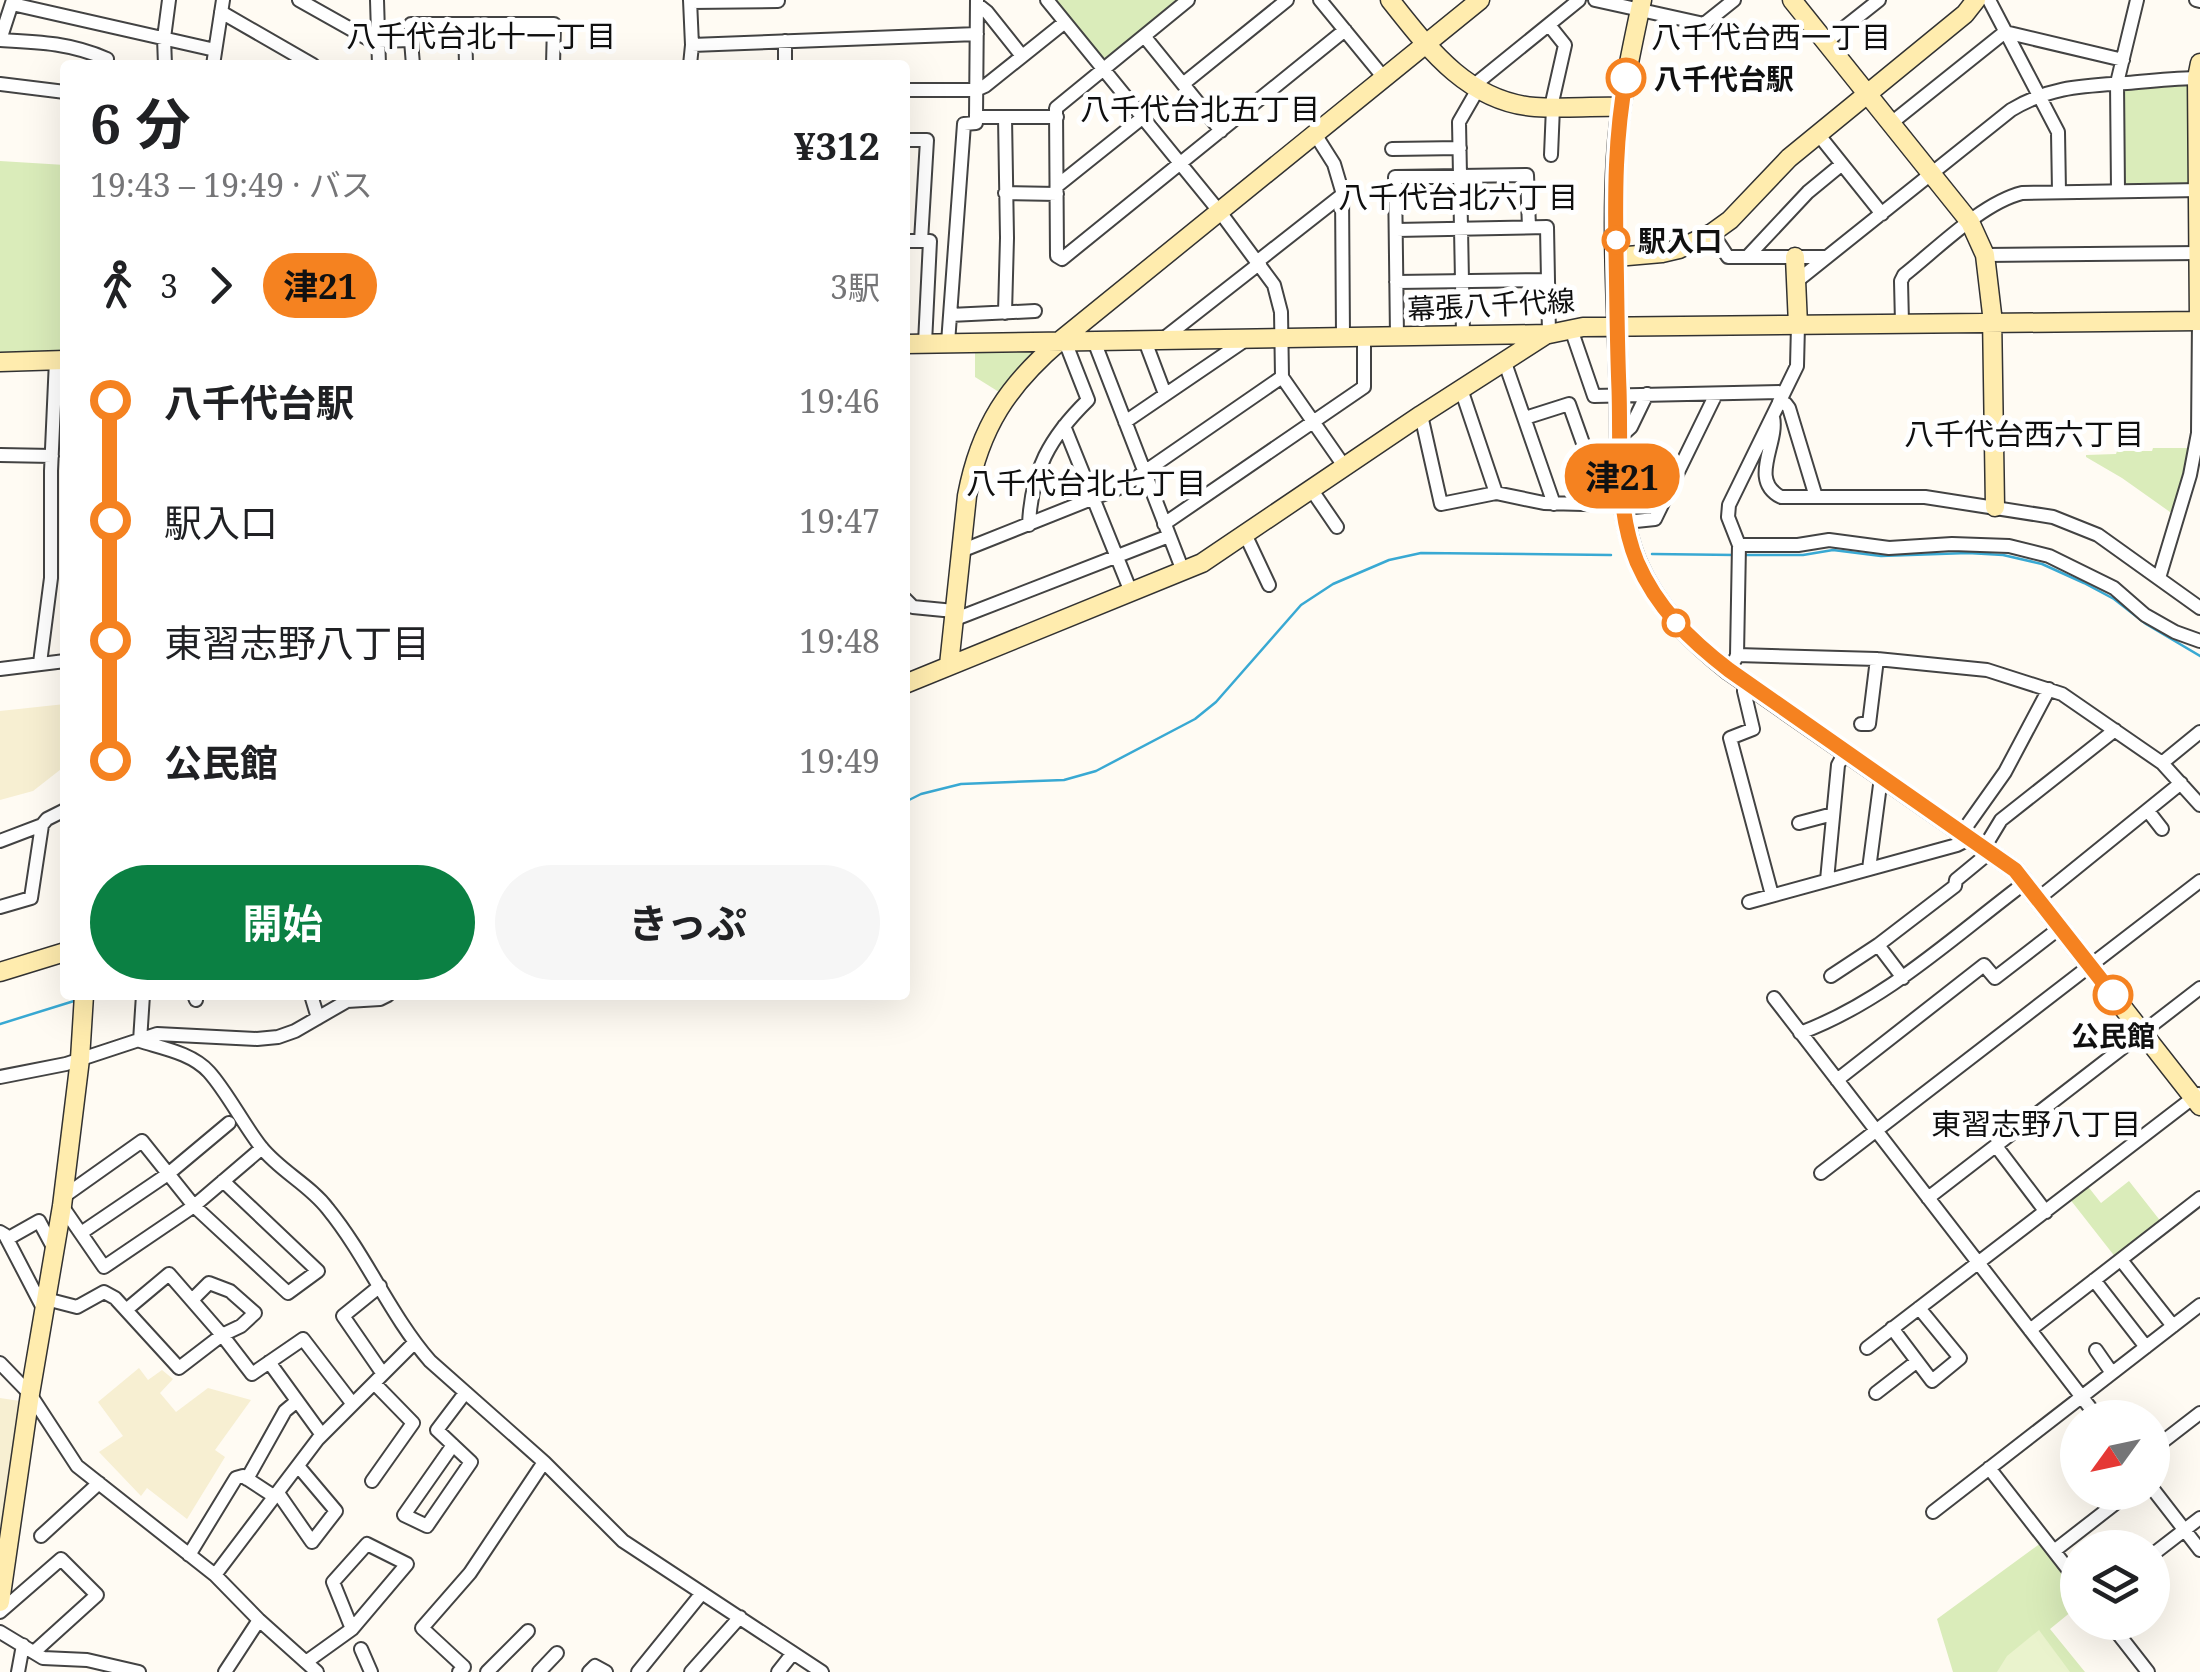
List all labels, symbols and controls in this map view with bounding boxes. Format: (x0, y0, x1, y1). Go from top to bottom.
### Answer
district label: 八千代台北十一丁目 (346, 15, 616, 56)
district label: 八千代台西一丁目 (1651, 16, 1891, 57)
marker: 八千代台駅 (1607, 59, 1645, 97)
place label: 八千代台駅 (1654, 59, 1794, 97)
text: 6 分 (90, 85, 190, 160)
district label: 八千代台北五丁目 (1080, 88, 1320, 129)
text: ¥312 (794, 119, 880, 171)
text: 19:43 – 19:49 · バス (90, 163, 373, 206)
district label: 八千代台北六丁目 (1338, 176, 1578, 217)
place label: 駅入口 (1638, 221, 1722, 259)
marker: 駅入口 (1603, 227, 1629, 253)
icon: walk (90, 258, 145, 313)
icon: forward (193, 258, 248, 313)
text: 津21 (283, 262, 357, 309)
text: 3 (160, 264, 178, 307)
text: 3駅 (830, 265, 880, 308)
street label: 幕張八千代線 (1406, 281, 1576, 327)
text: 八千代台駅 (164, 376, 354, 428)
text: 19:46 (799, 379, 880, 422)
district label: 八千代台西六丁目 (1904, 413, 2144, 454)
line badge: 津21 (1564, 444, 1680, 508)
text: 津21 (1585, 453, 1659, 500)
district label: 八千代台北七丁目 (966, 462, 1206, 503)
text: 駅入口 (164, 496, 278, 548)
text: 19:47 (799, 499, 880, 542)
unlabelled marker (1663, 610, 1689, 636)
text: 東習志野八丁目 (164, 616, 430, 668)
text: 19:48 (799, 619, 880, 662)
text: 公民館 (164, 736, 278, 788)
text: 19:49 (799, 739, 880, 782)
button: 開始 (90, 865, 475, 980)
button: きっぷ (495, 865, 880, 980)
marker: 公民館 (2094, 976, 2132, 1014)
place label: 公民館 (2071, 1016, 2155, 1054)
district label: 東習志野八丁目 (1931, 1103, 2141, 1144)
north arrow (2060, 1400, 2170, 1510)
map controls (2060, 1400, 2170, 1640)
button: layers (2060, 1530, 2170, 1640)

